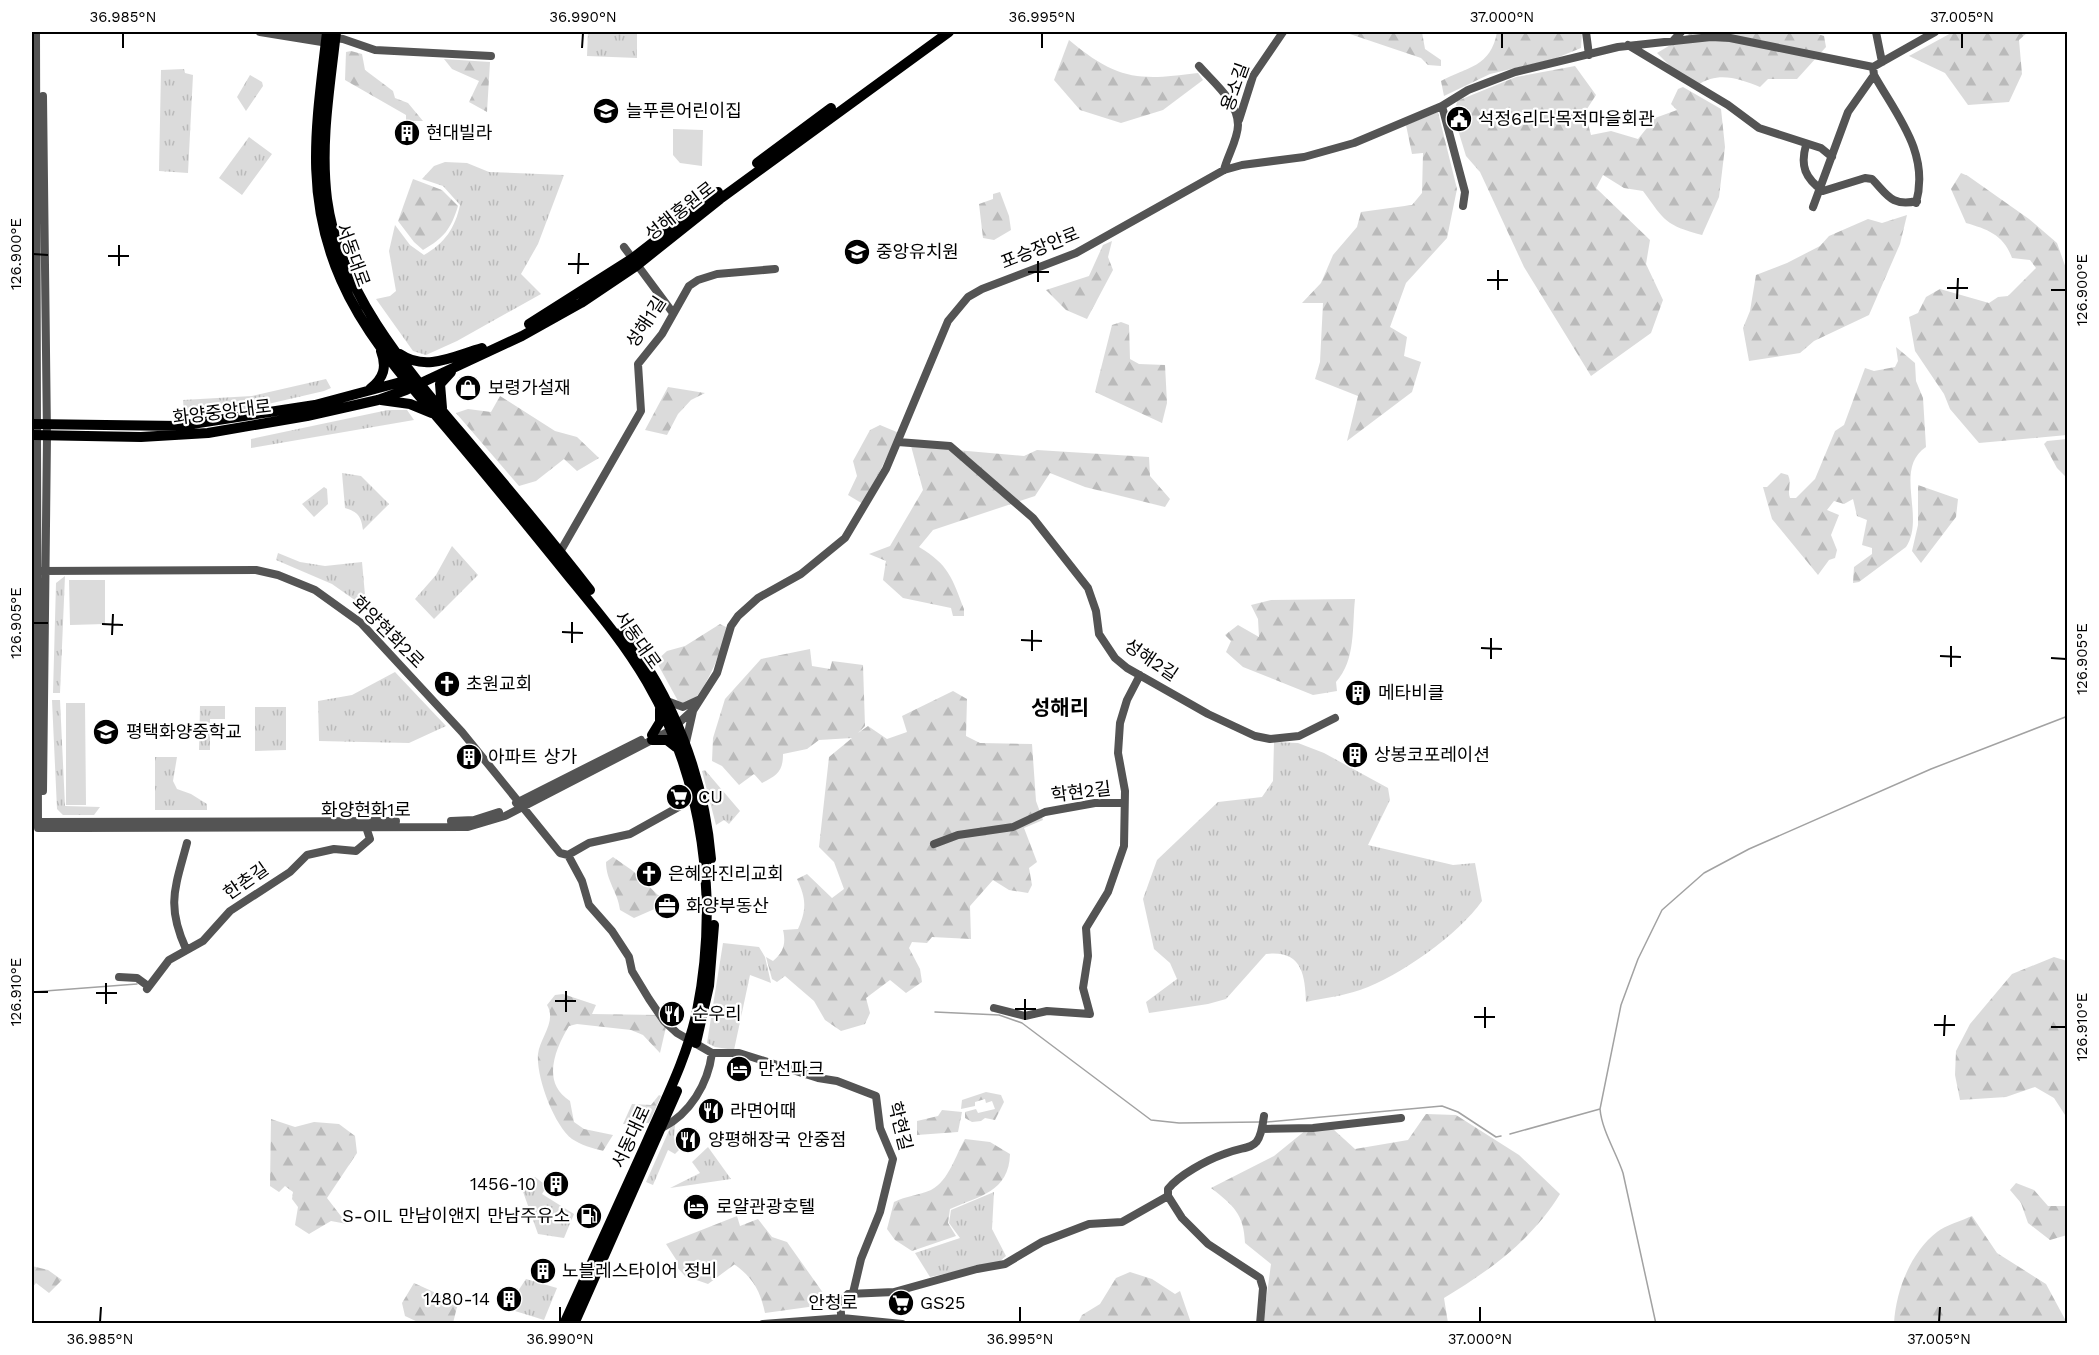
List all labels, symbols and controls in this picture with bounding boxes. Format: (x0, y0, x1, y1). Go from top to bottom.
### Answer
text: 36.985°N (90, 8, 157, 26)
text: 36.990°N (549, 8, 617, 26)
text: 36.995°N (1008, 8, 1076, 26)
text: 37.000°N (1470, 8, 1534, 26)
text: 37.005°N (1930, 8, 1994, 26)
street label: 용소길 (1216, 60, 1253, 114)
school or university icon: 늘푸른어린이집 (591, 96, 621, 126)
place label: 늘푸른어린이집 (626, 100, 742, 121)
public building icon: 석정6리다목적마을회관 (1444, 104, 1474, 134)
place label: 석정6리다목적마을회관 (1478, 108, 1655, 129)
building icon: 현대빌라 (392, 118, 422, 148)
place label: 현대빌라 (426, 122, 493, 143)
street label: 성해홍원로 (641, 177, 719, 244)
text: 126.900°E (7, 218, 25, 290)
street label: 서동대로 (332, 220, 375, 290)
street label: 포승장안로 (997, 222, 1082, 273)
school or university icon: 중앙유치원 (842, 237, 872, 267)
place label: 중앙유치원 (876, 241, 959, 262)
text: 126.900°E (2073, 254, 2091, 326)
street label: 성해1길 (621, 292, 670, 351)
shop icon: 보령가설재 (453, 373, 483, 403)
place label: 보령가설재 (488, 377, 571, 398)
street label: 화양중앙대로 (171, 395, 273, 428)
text: 126.905°E (7, 587, 25, 659)
street label: 화양현화2로 (348, 591, 429, 672)
street label: 서동대로 (611, 607, 666, 673)
text: 126.905°E (2073, 623, 2091, 695)
street label: 성해2길 (1120, 634, 1182, 685)
church icon: 초원교회 (432, 669, 462, 699)
place label: 초원교회 (466, 673, 532, 694)
building icon: 메타비클 (1343, 678, 1373, 708)
place label: 메타비클 (1378, 682, 1444, 703)
district label: 성해리 (1031, 695, 1089, 720)
school or university icon: 평택화양중학교 (91, 717, 121, 747)
place label: 평택화양중학교 (126, 721, 242, 742)
building icon: 상봉코포레이션 (1340, 740, 1370, 770)
building icon: 아파트 상가 (454, 742, 484, 772)
place label: 상봉코포레이션 (1374, 744, 1490, 765)
place label: 아파트 상가 (488, 746, 577, 767)
street label: 학현2길 (1050, 777, 1112, 806)
supermarket icon: CU (664, 782, 694, 812)
place label: CU (698, 786, 723, 807)
street label: 화양현화1로 (321, 799, 411, 820)
street label: 한촌길 (219, 858, 272, 903)
church icon: 은혜와진리교회 (634, 859, 664, 889)
place label: 은혜와진리교회 (668, 863, 784, 884)
office icon: 화양부동산 (652, 891, 682, 921)
place label: 화양부동산 (686, 895, 769, 916)
text: 126.910°E (7, 958, 25, 1026)
text: 126.910°E (2073, 993, 2091, 1061)
restaurant icon: 순우리 (657, 999, 687, 1029)
place label: 순우리 (692, 1003, 742, 1024)
hotel icon: 만선파크 (724, 1054, 754, 1084)
place label: 만선파크 (758, 1058, 824, 1079)
restaurant icon: 라면어때 (696, 1096, 726, 1126)
street label: 학현길 (884, 1099, 917, 1153)
place label: 라면어때 (730, 1100, 796, 1121)
street label: 서동대로 (607, 1102, 654, 1171)
restaurant icon: 양평해장국 안중점 (673, 1125, 703, 1155)
place label: 양평해장국 안중점 (708, 1129, 847, 1150)
building icon: 1456-10 (541, 1169, 571, 1199)
place label: 1456-10 (470, 1173, 536, 1194)
hotel icon: 로얄관광호텔 (681, 1192, 711, 1222)
place label: 로얄관광호텔 (716, 1196, 815, 1217)
fuel station icon: S-OIL 만남이앤지 만남주유소 (574, 1201, 604, 1231)
place label: S-OIL 만남이앤지 만남주유소 (342, 1205, 570, 1226)
building icon: 노블레스타이어 정비 (528, 1256, 558, 1286)
place label: 노블레스타이어 정비 (562, 1260, 717, 1281)
building icon: 1480-14 (494, 1284, 524, 1314)
place label: 1480-14 (423, 1288, 490, 1309)
supermarket icon: GS25 (886, 1288, 916, 1318)
street label: 안청로 (808, 1292, 858, 1313)
place label: GS25 (920, 1292, 966, 1313)
text: 36.985°N (67, 1330, 134, 1348)
text: 36.990°N (526, 1330, 594, 1348)
text: 36.995°N (986, 1330, 1054, 1348)
text: 37.000°N (1448, 1330, 1512, 1348)
text: 37.005°N (1907, 1330, 1971, 1348)

